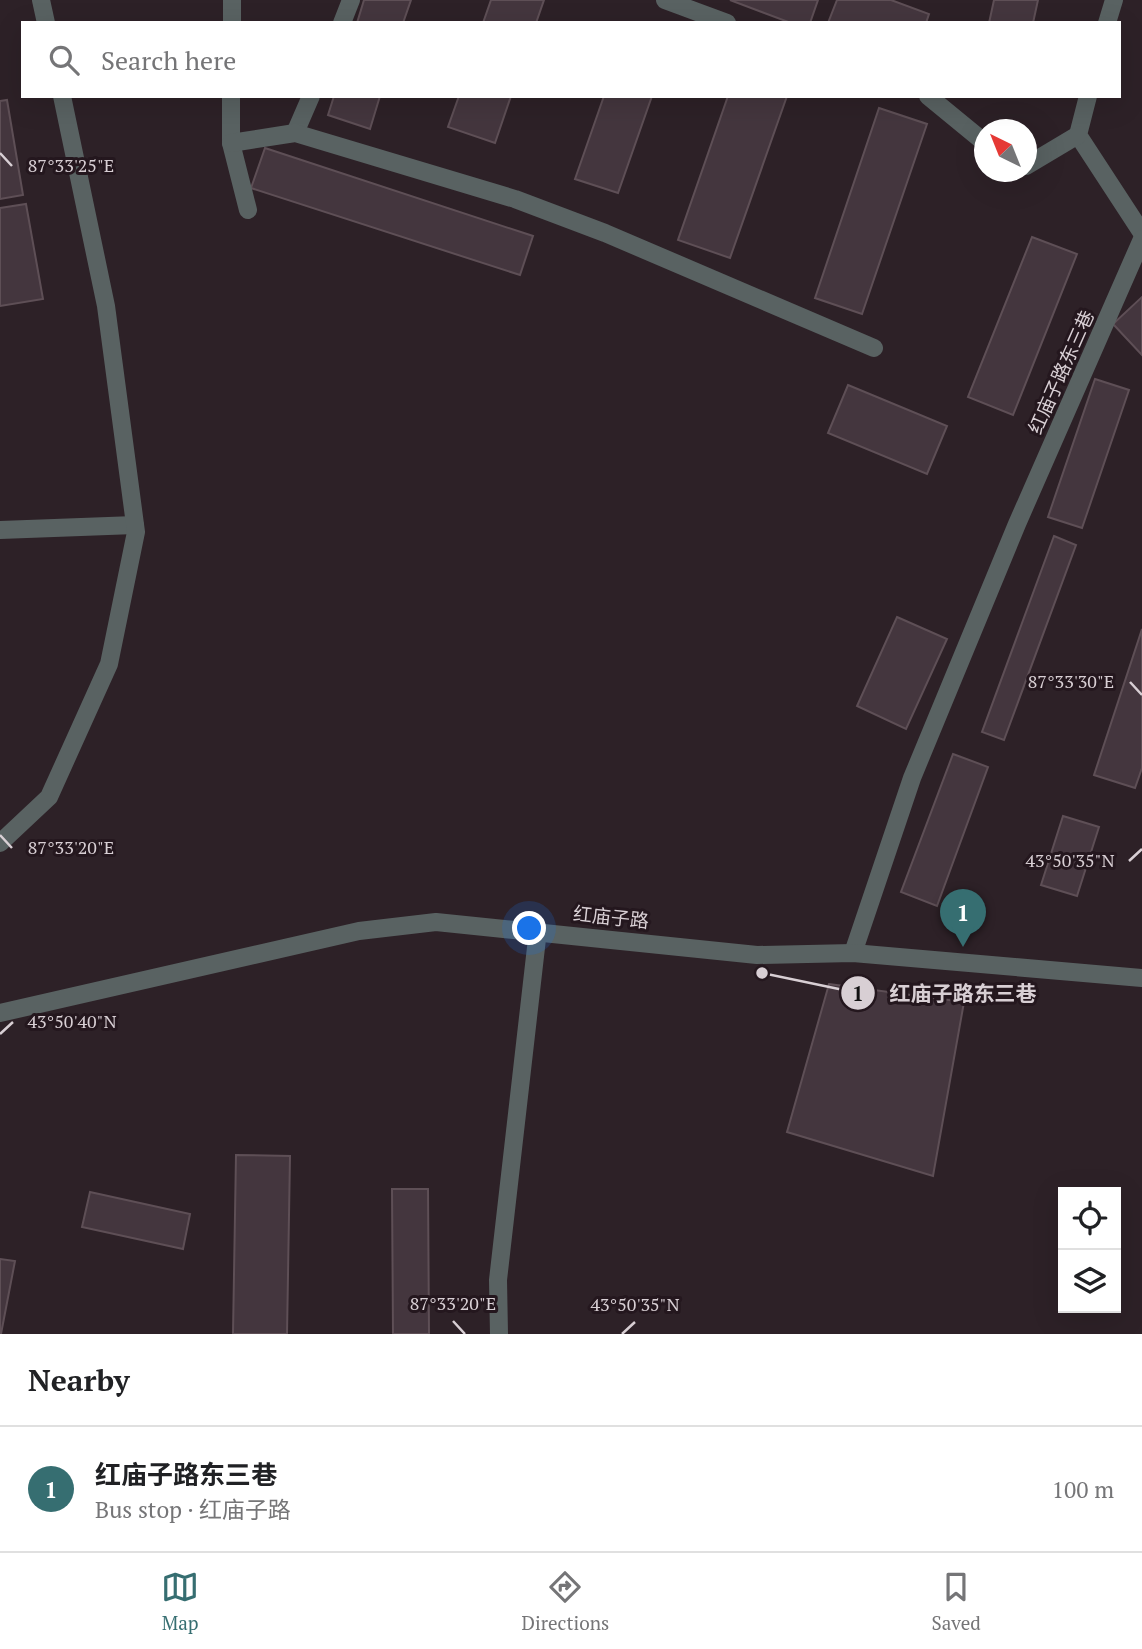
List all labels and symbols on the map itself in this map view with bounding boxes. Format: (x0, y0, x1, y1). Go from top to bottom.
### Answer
north arrow (974, 119, 1037, 182)
text: 87°33'25"E (28, 153, 114, 177)
street label: 红庙子路东三巷 (1022, 306, 1099, 438)
text: 87°33'30"E (1028, 669, 1114, 693)
text: 87°33'20"E (28, 835, 114, 859)
text: 43°50'35"N (1025, 848, 1115, 872)
pin: 1 (940, 889, 986, 947)
street label: 红庙子路 (572, 900, 650, 933)
your location (512, 911, 546, 945)
callout: 红庙子路东三巷 (841, 972, 1051, 1014)
text: 1 (852, 979, 864, 1007)
text: 红庙子路东三巷 (890, 979, 1037, 1007)
text: 43°50'40"N (27, 1009, 117, 1033)
text: 87°33'20"E (410, 1291, 496, 1315)
text: 43°50'35"N (590, 1292, 680, 1316)

